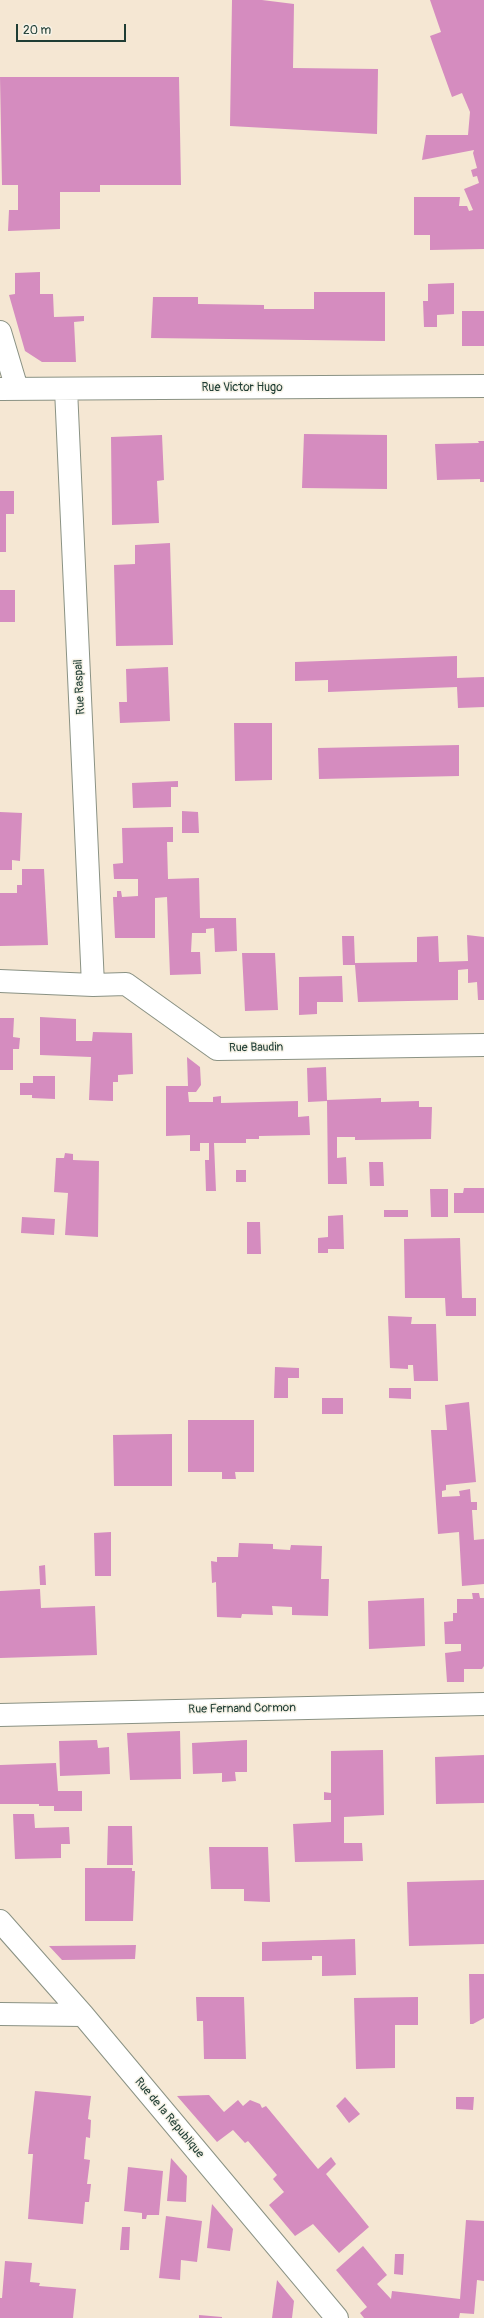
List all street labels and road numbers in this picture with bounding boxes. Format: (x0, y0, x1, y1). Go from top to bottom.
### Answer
street label: Rue Victor Hugo (201, 381, 283, 395)
street label: Rue Raspail (71, 659, 89, 715)
street label: Rue Baudin (229, 1040, 283, 1056)
street label: Rue Fernand Cormon (188, 1701, 296, 1717)
street label: Rue de la République (131, 2075, 207, 2161)

